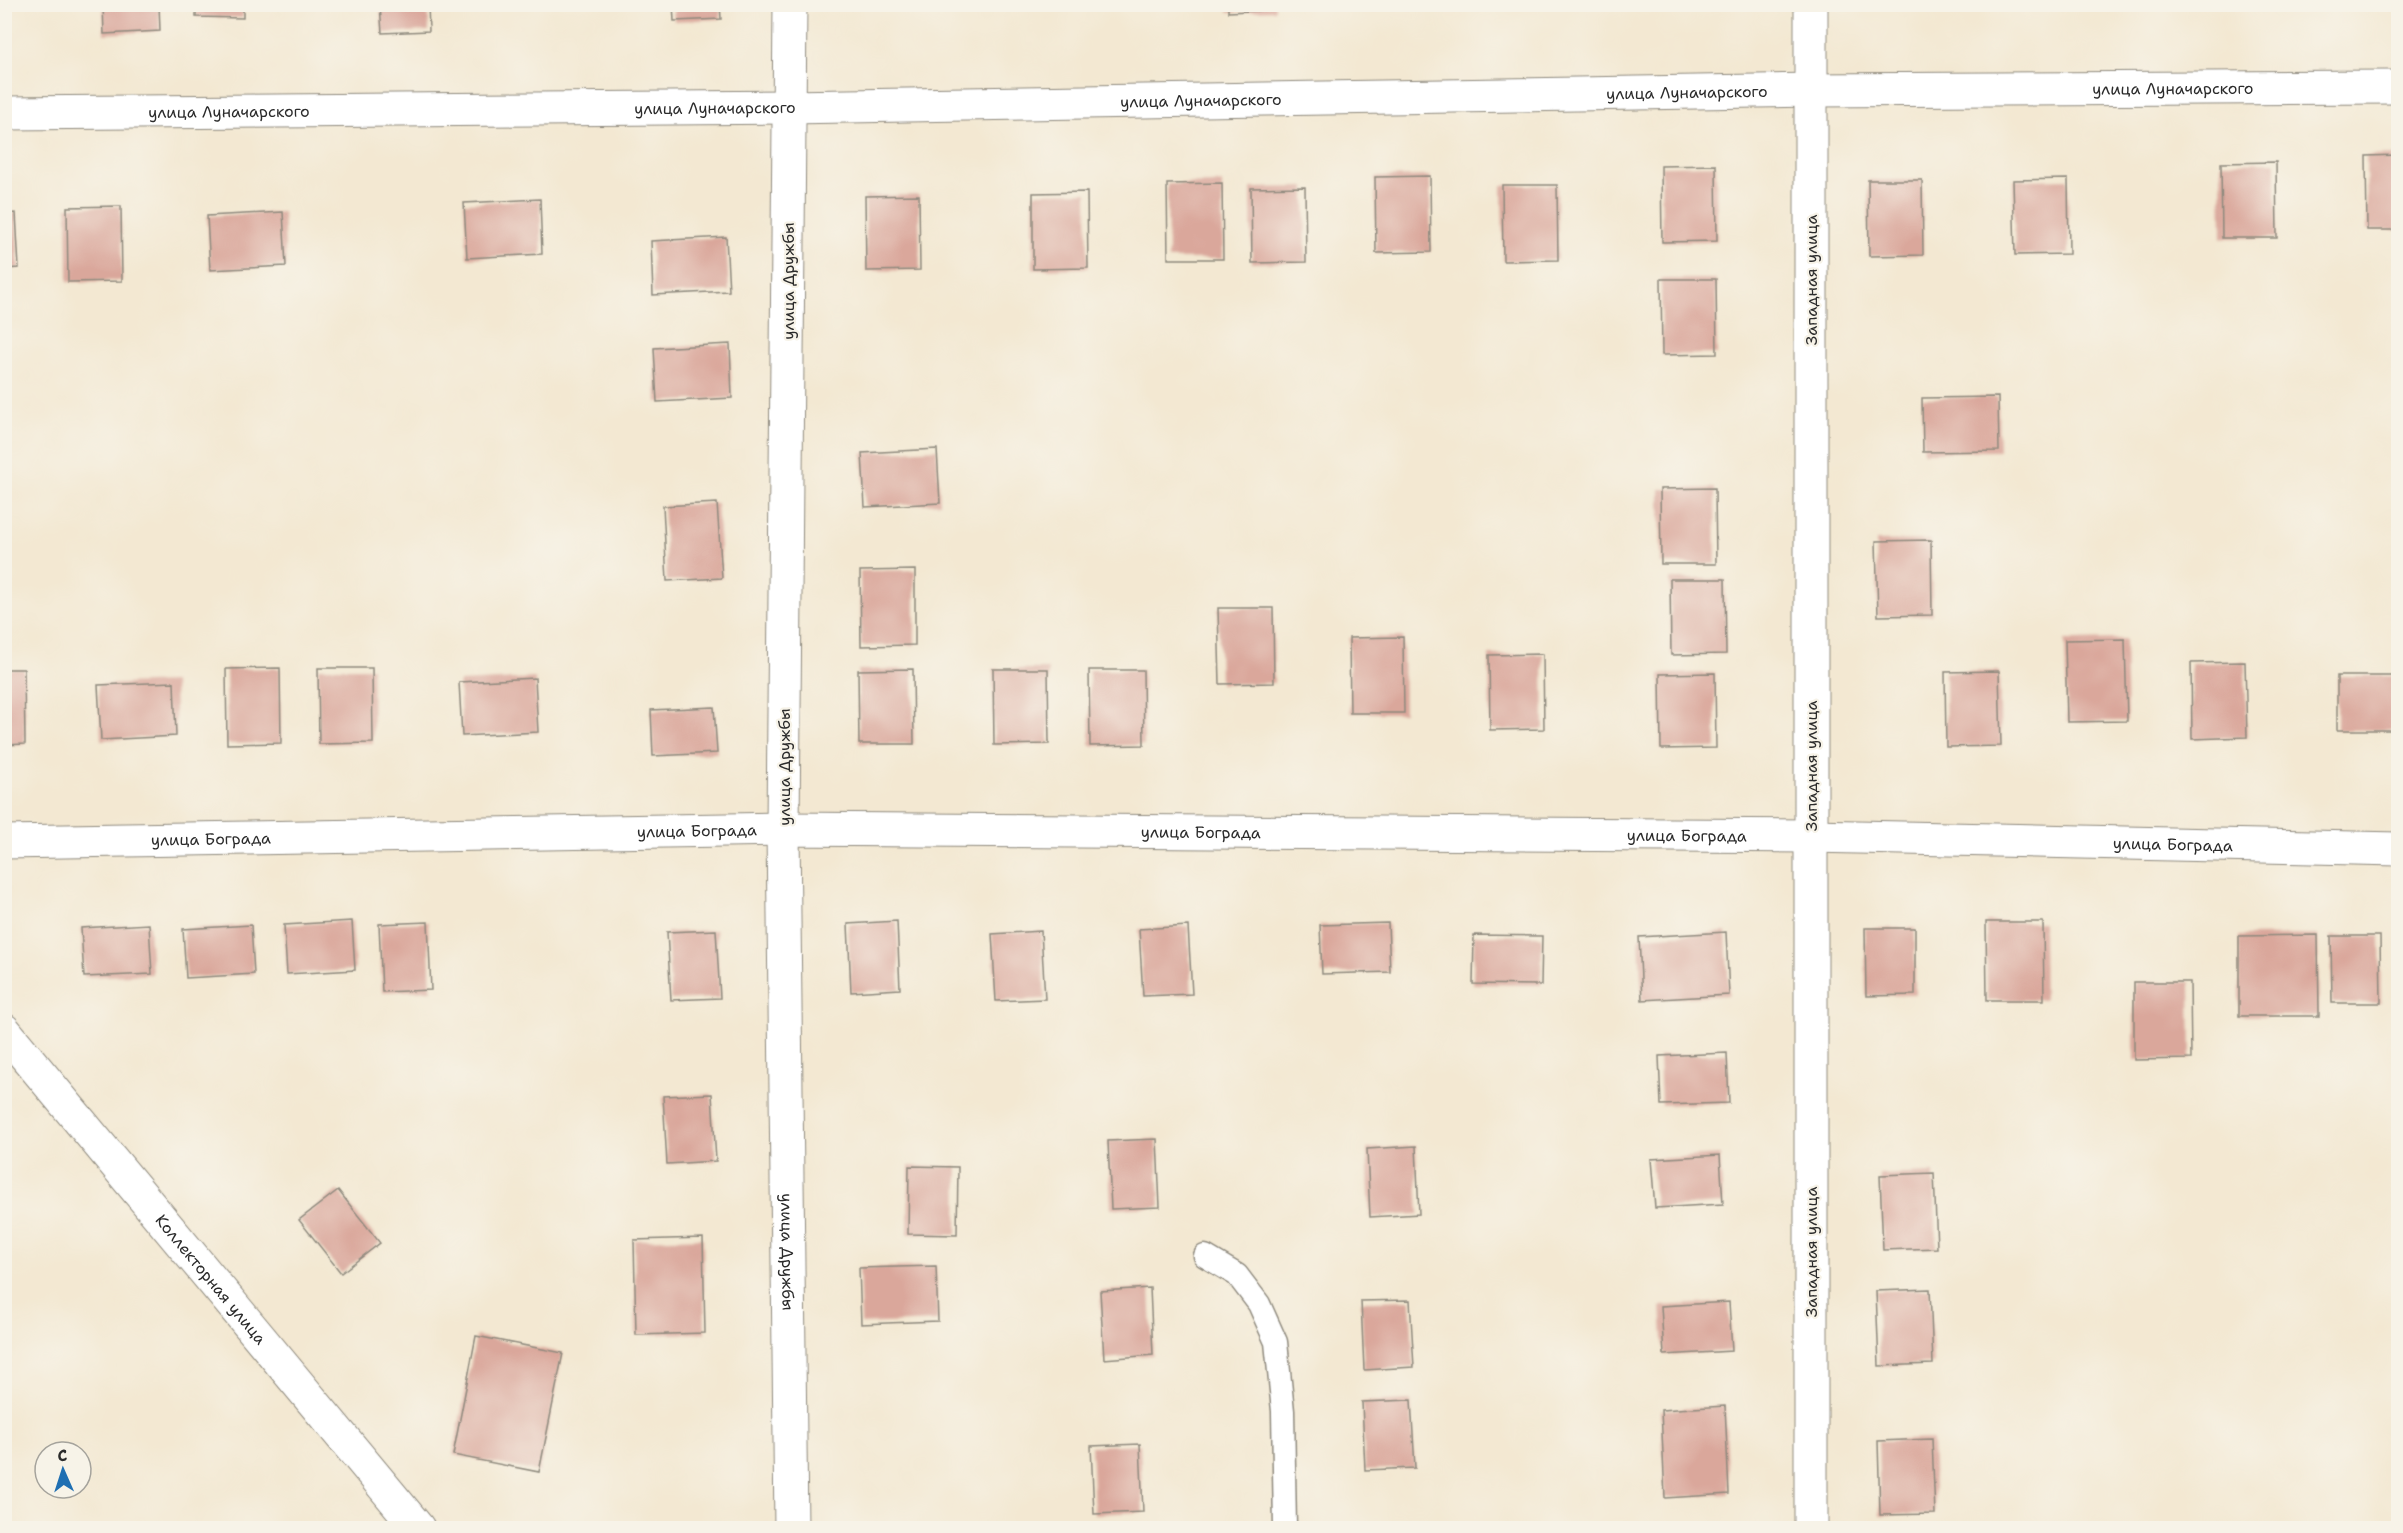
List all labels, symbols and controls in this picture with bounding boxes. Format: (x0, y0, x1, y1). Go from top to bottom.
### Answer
street label: улица Луначарского (2092, 78, 2254, 100)
street label: улица Луначарского (1606, 81, 1768, 104)
street label: улица Луначарского (1120, 89, 1282, 112)
street label: улица Луначарского (634, 97, 796, 119)
street label: улица Луначарского (148, 101, 310, 123)
street label: Западная улица (1801, 215, 1822, 345)
street label: улица Дружбы (778, 222, 799, 340)
street label: Западная улица (1801, 701, 1822, 831)
street label: улица Дружбы (774, 708, 795, 826)
street label: улица Бограда (637, 819, 757, 842)
street label: улица Бограда (1141, 821, 1261, 843)
street label: улица Бограда (1627, 825, 1747, 847)
street label: улица Бограда (151, 828, 271, 851)
street label: улица Бограда (2113, 833, 2233, 856)
street label: Западная улица (1801, 1187, 1822, 1317)
street label: улица Дружбы (776, 1193, 799, 1311)
street label: Коллекторная улица (151, 1210, 271, 1349)
north arrow (33, 1440, 93, 1500)
text: С (57, 1445, 68, 1466)

